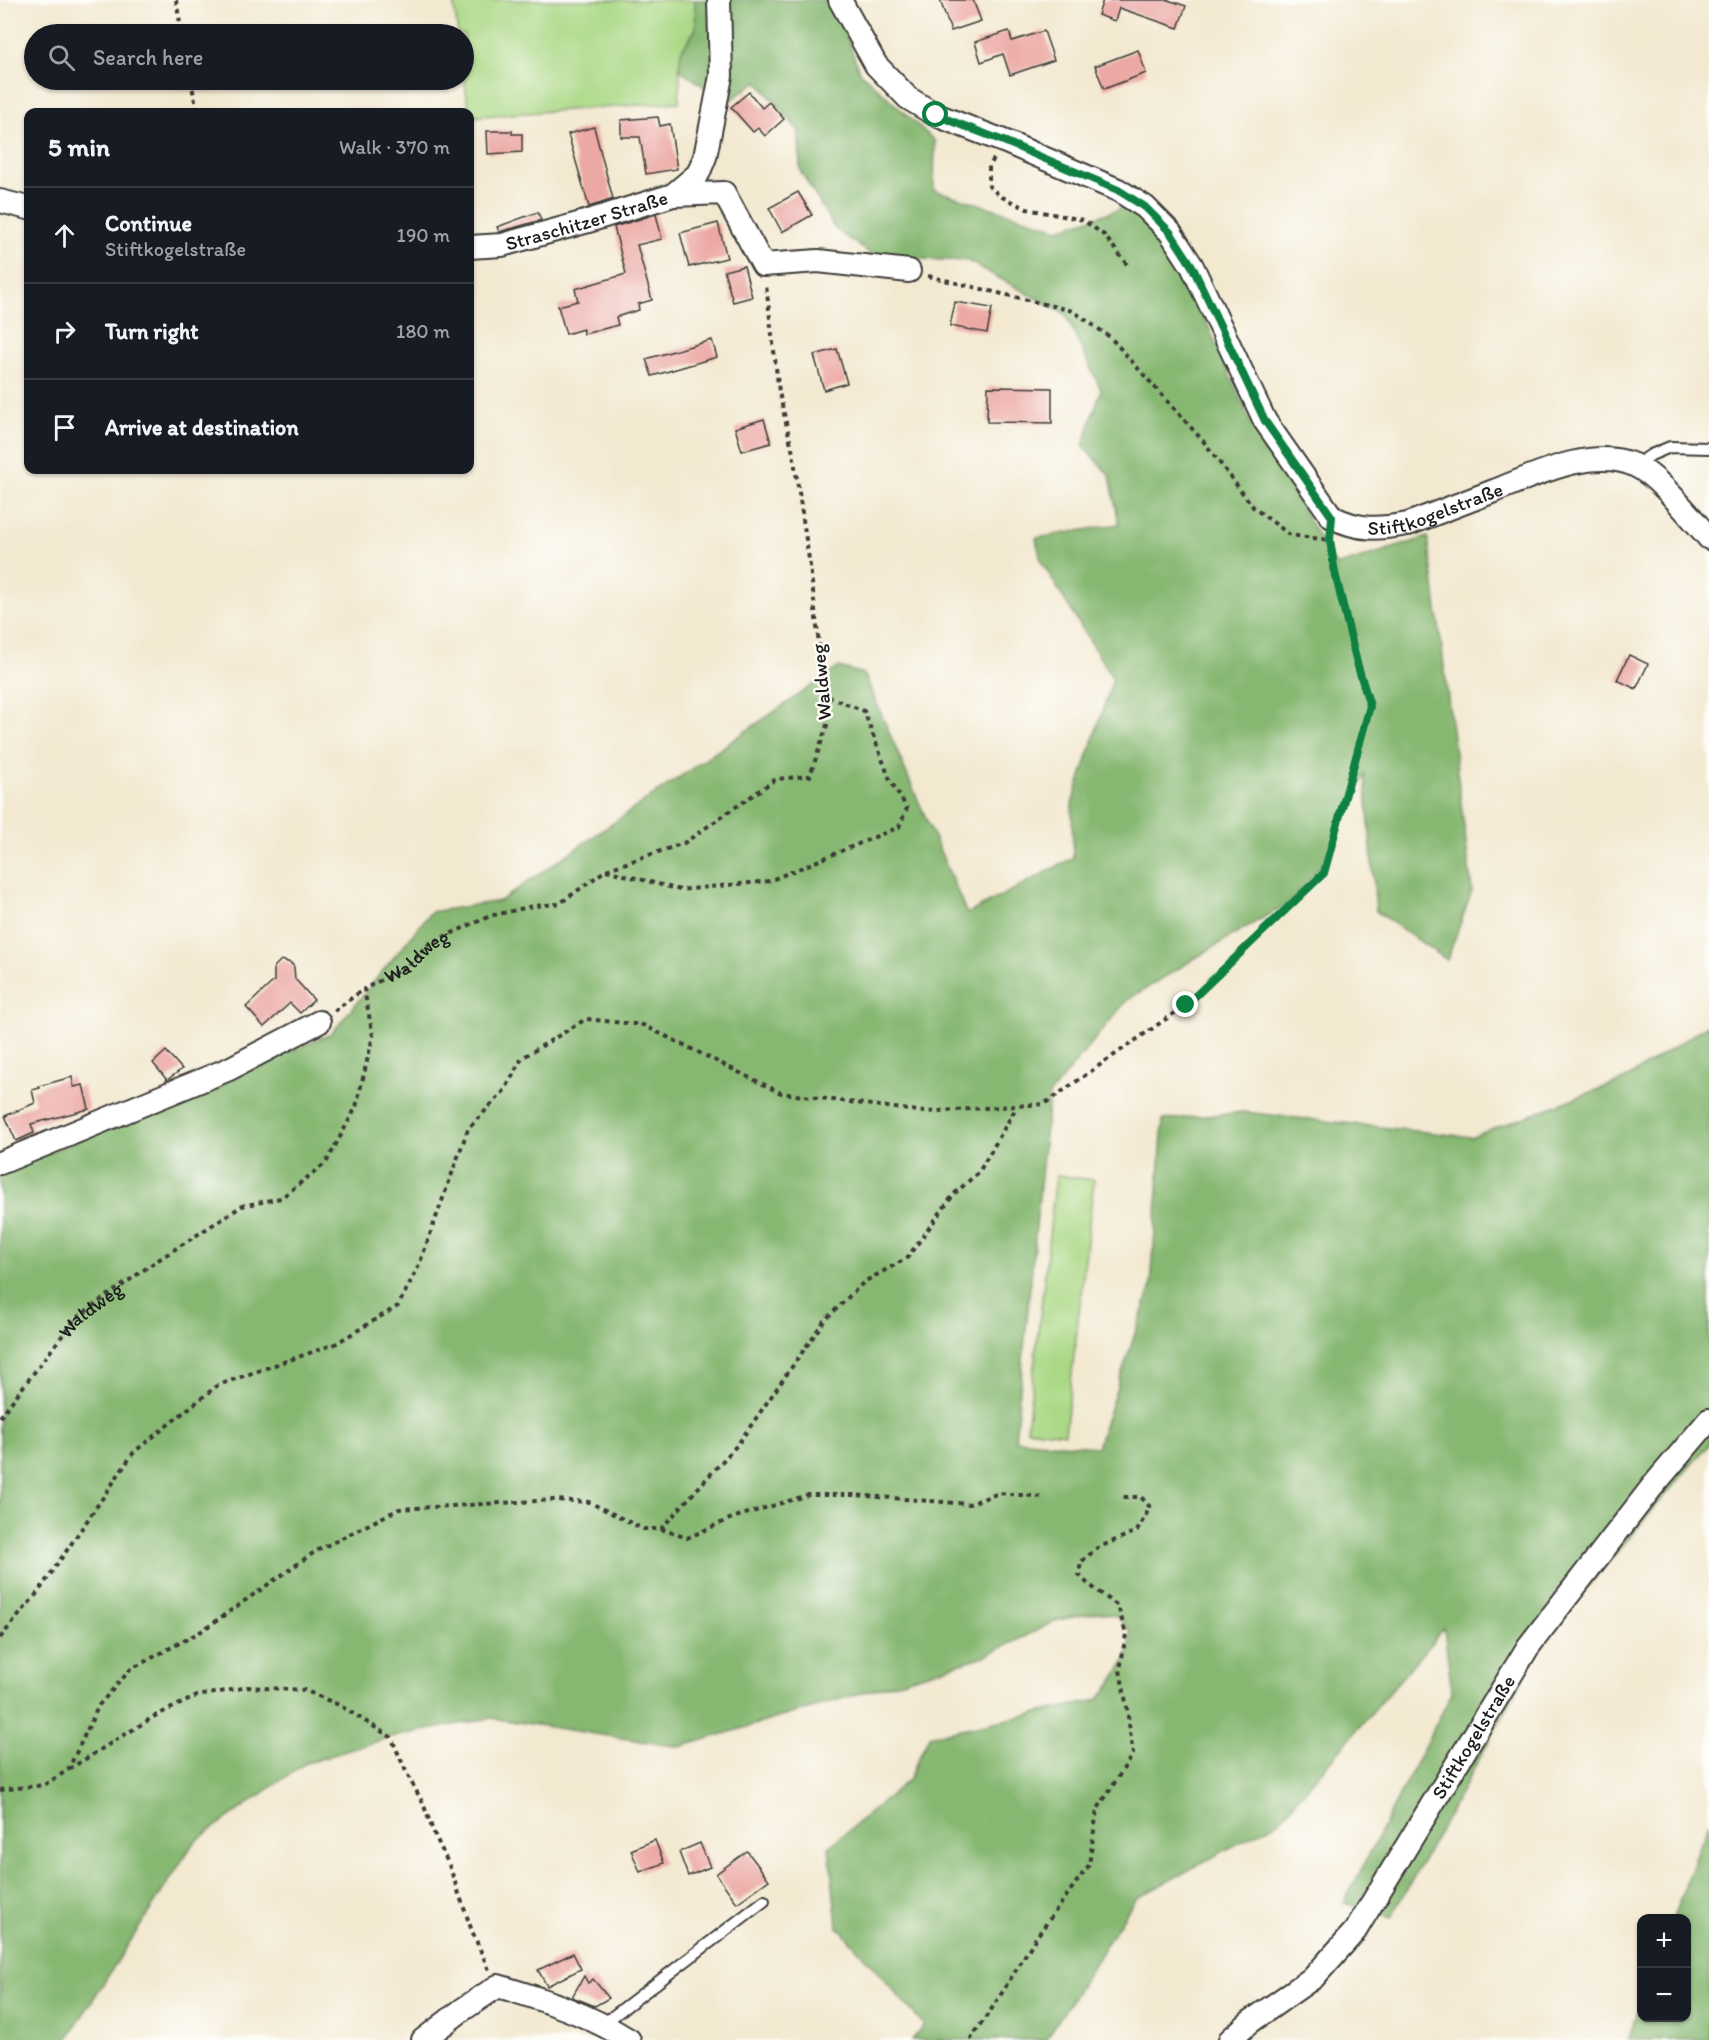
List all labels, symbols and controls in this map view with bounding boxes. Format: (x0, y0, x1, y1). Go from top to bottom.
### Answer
search box (24, 24, 474, 90)
icon: search (45, 41, 78, 74)
text: Search here (93, 44, 203, 71)
route start (922, 101, 948, 127)
text: 5 min (48, 131, 110, 163)
text: Walk · 370 m (339, 135, 450, 159)
street label: Straschitzer Straße (503, 185, 671, 256)
text: Continue (105, 210, 192, 237)
icon: ahead (48, 219, 81, 252)
text: 190 m (397, 223, 450, 247)
text: Stiftkogelstraße (105, 237, 246, 261)
icon: right (48, 315, 81, 348)
text: Turn right (105, 318, 199, 345)
text: 180 m (396, 319, 450, 343)
icon: arrive (48, 411, 81, 444)
text: Arrive at destination (105, 414, 299, 441)
street label: Stiftkogelstraße (1367, 477, 1506, 540)
street label: Waldweg (806, 642, 836, 721)
street label: Waldweg (380, 924, 453, 988)
route end (1172, 991, 1198, 1017)
street label: Waldweg (53, 1276, 128, 1343)
street label: Stiftkogelstraße (1426, 1670, 1520, 1803)
map controls (1637, 1914, 1691, 2022)
button: + (1637, 1914, 1691, 1968)
button: − (1637, 1968, 1691, 2022)

